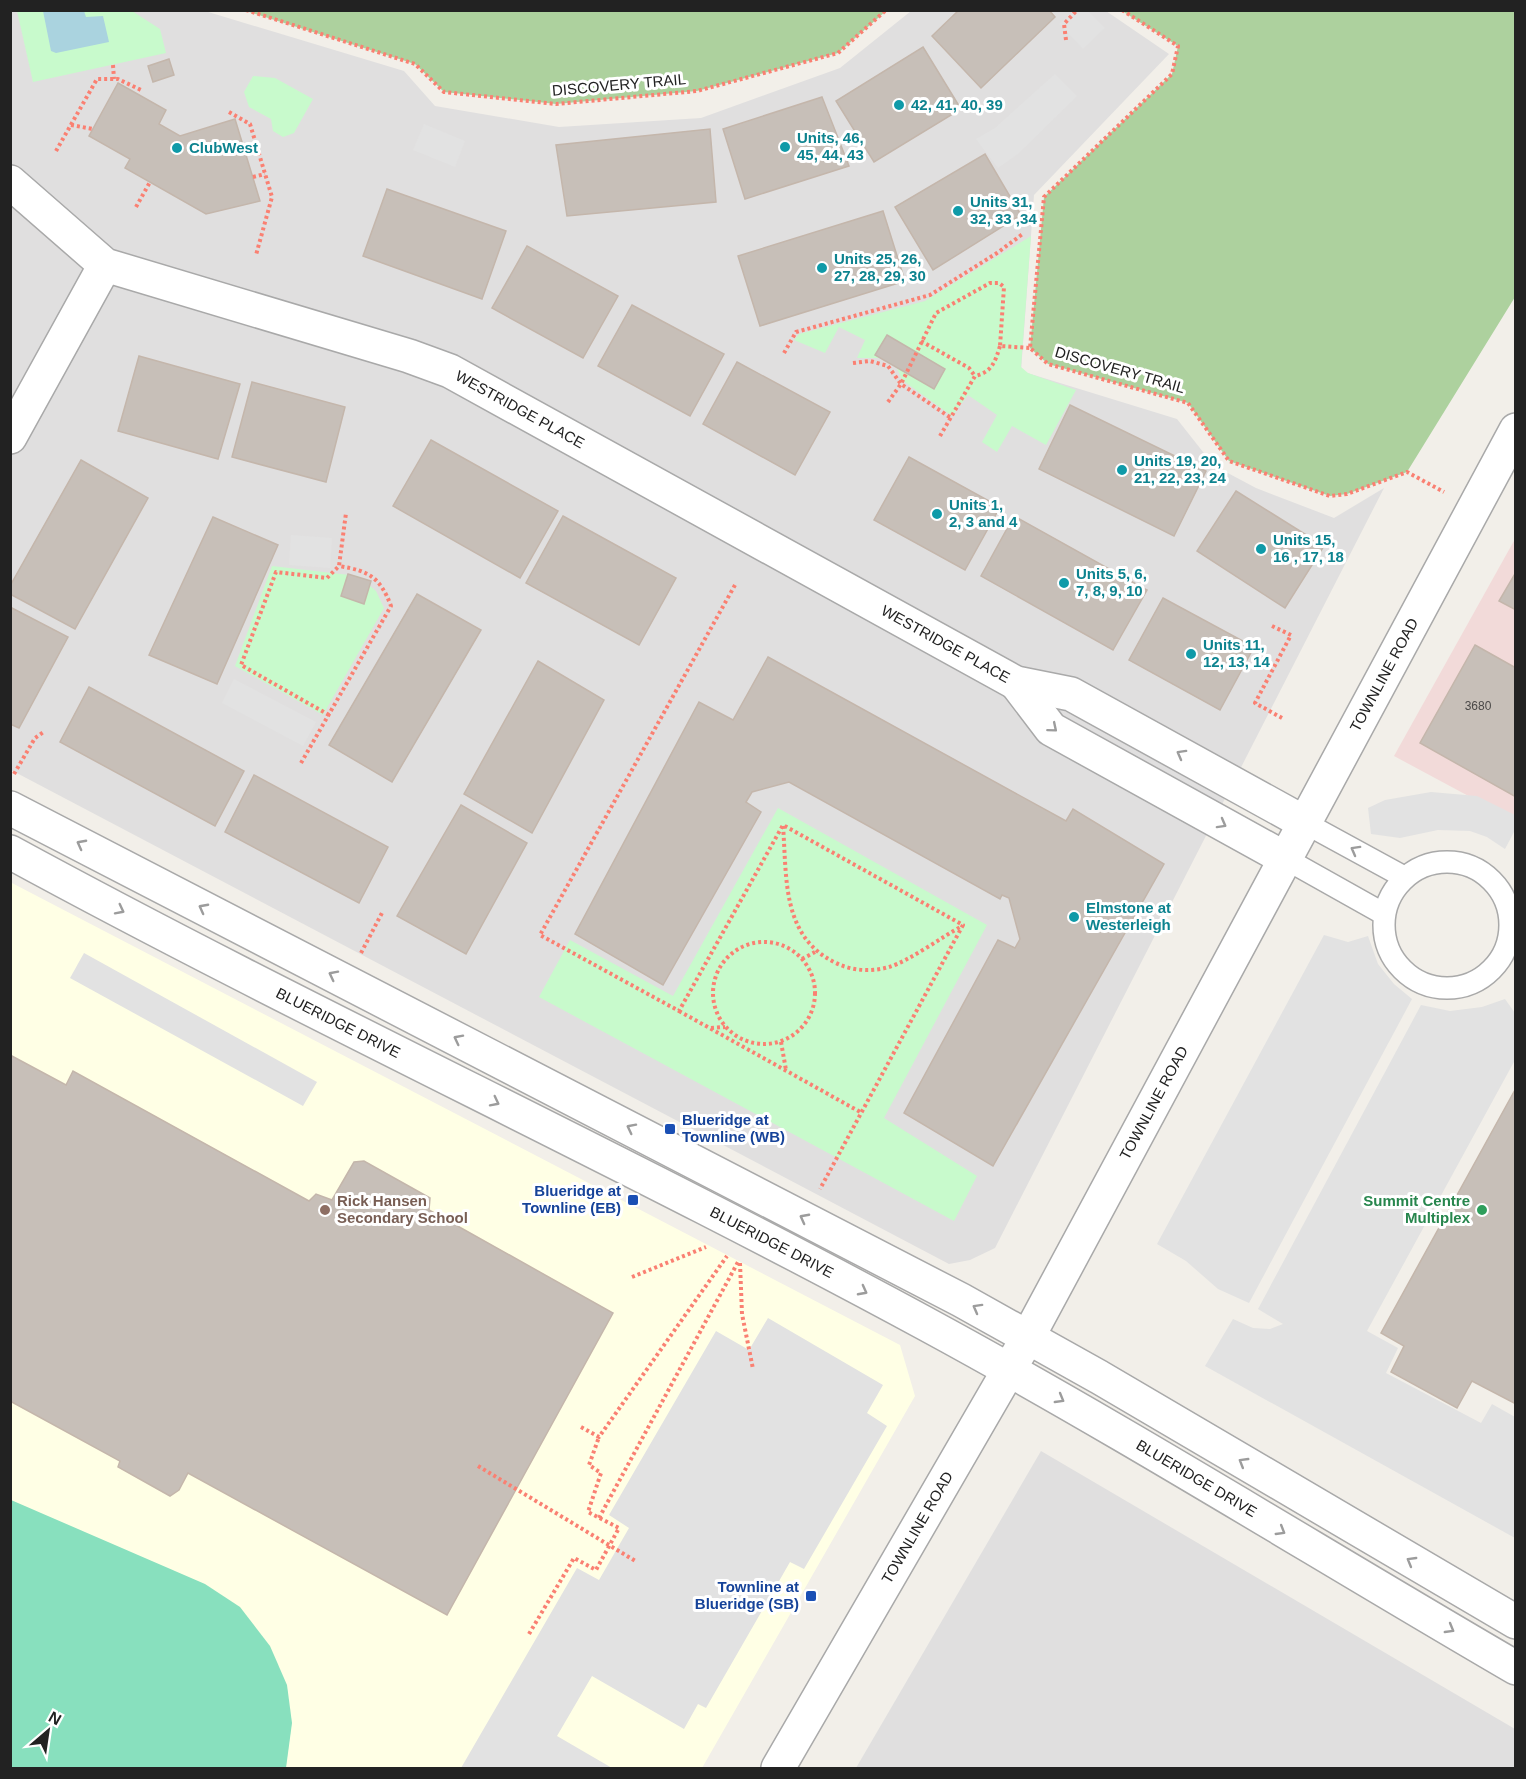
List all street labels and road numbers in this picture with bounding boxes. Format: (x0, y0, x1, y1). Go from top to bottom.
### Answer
street label: DISCOVERY TRAIL (551, 70, 687, 99)
street label: DISCOVERY TRAIL (1053, 343, 1187, 396)
street label: WESTRIDGE PLACE (453, 367, 587, 451)
street label: WESTRIDGE PLACE (878, 601, 1013, 686)
street label: TOWNLINE ROAD (1346, 615, 1421, 734)
street label: BLUERIDGE DRIVE (273, 984, 403, 1061)
street label: TOWNLINE ROAD (1116, 1043, 1191, 1162)
street label: BLUERIDGE DRIVE (707, 1203, 837, 1281)
street label: BLUERIDGE DRIVE (1133, 1436, 1260, 1520)
street label: TOWNLINE ROAD (878, 1468, 956, 1586)

